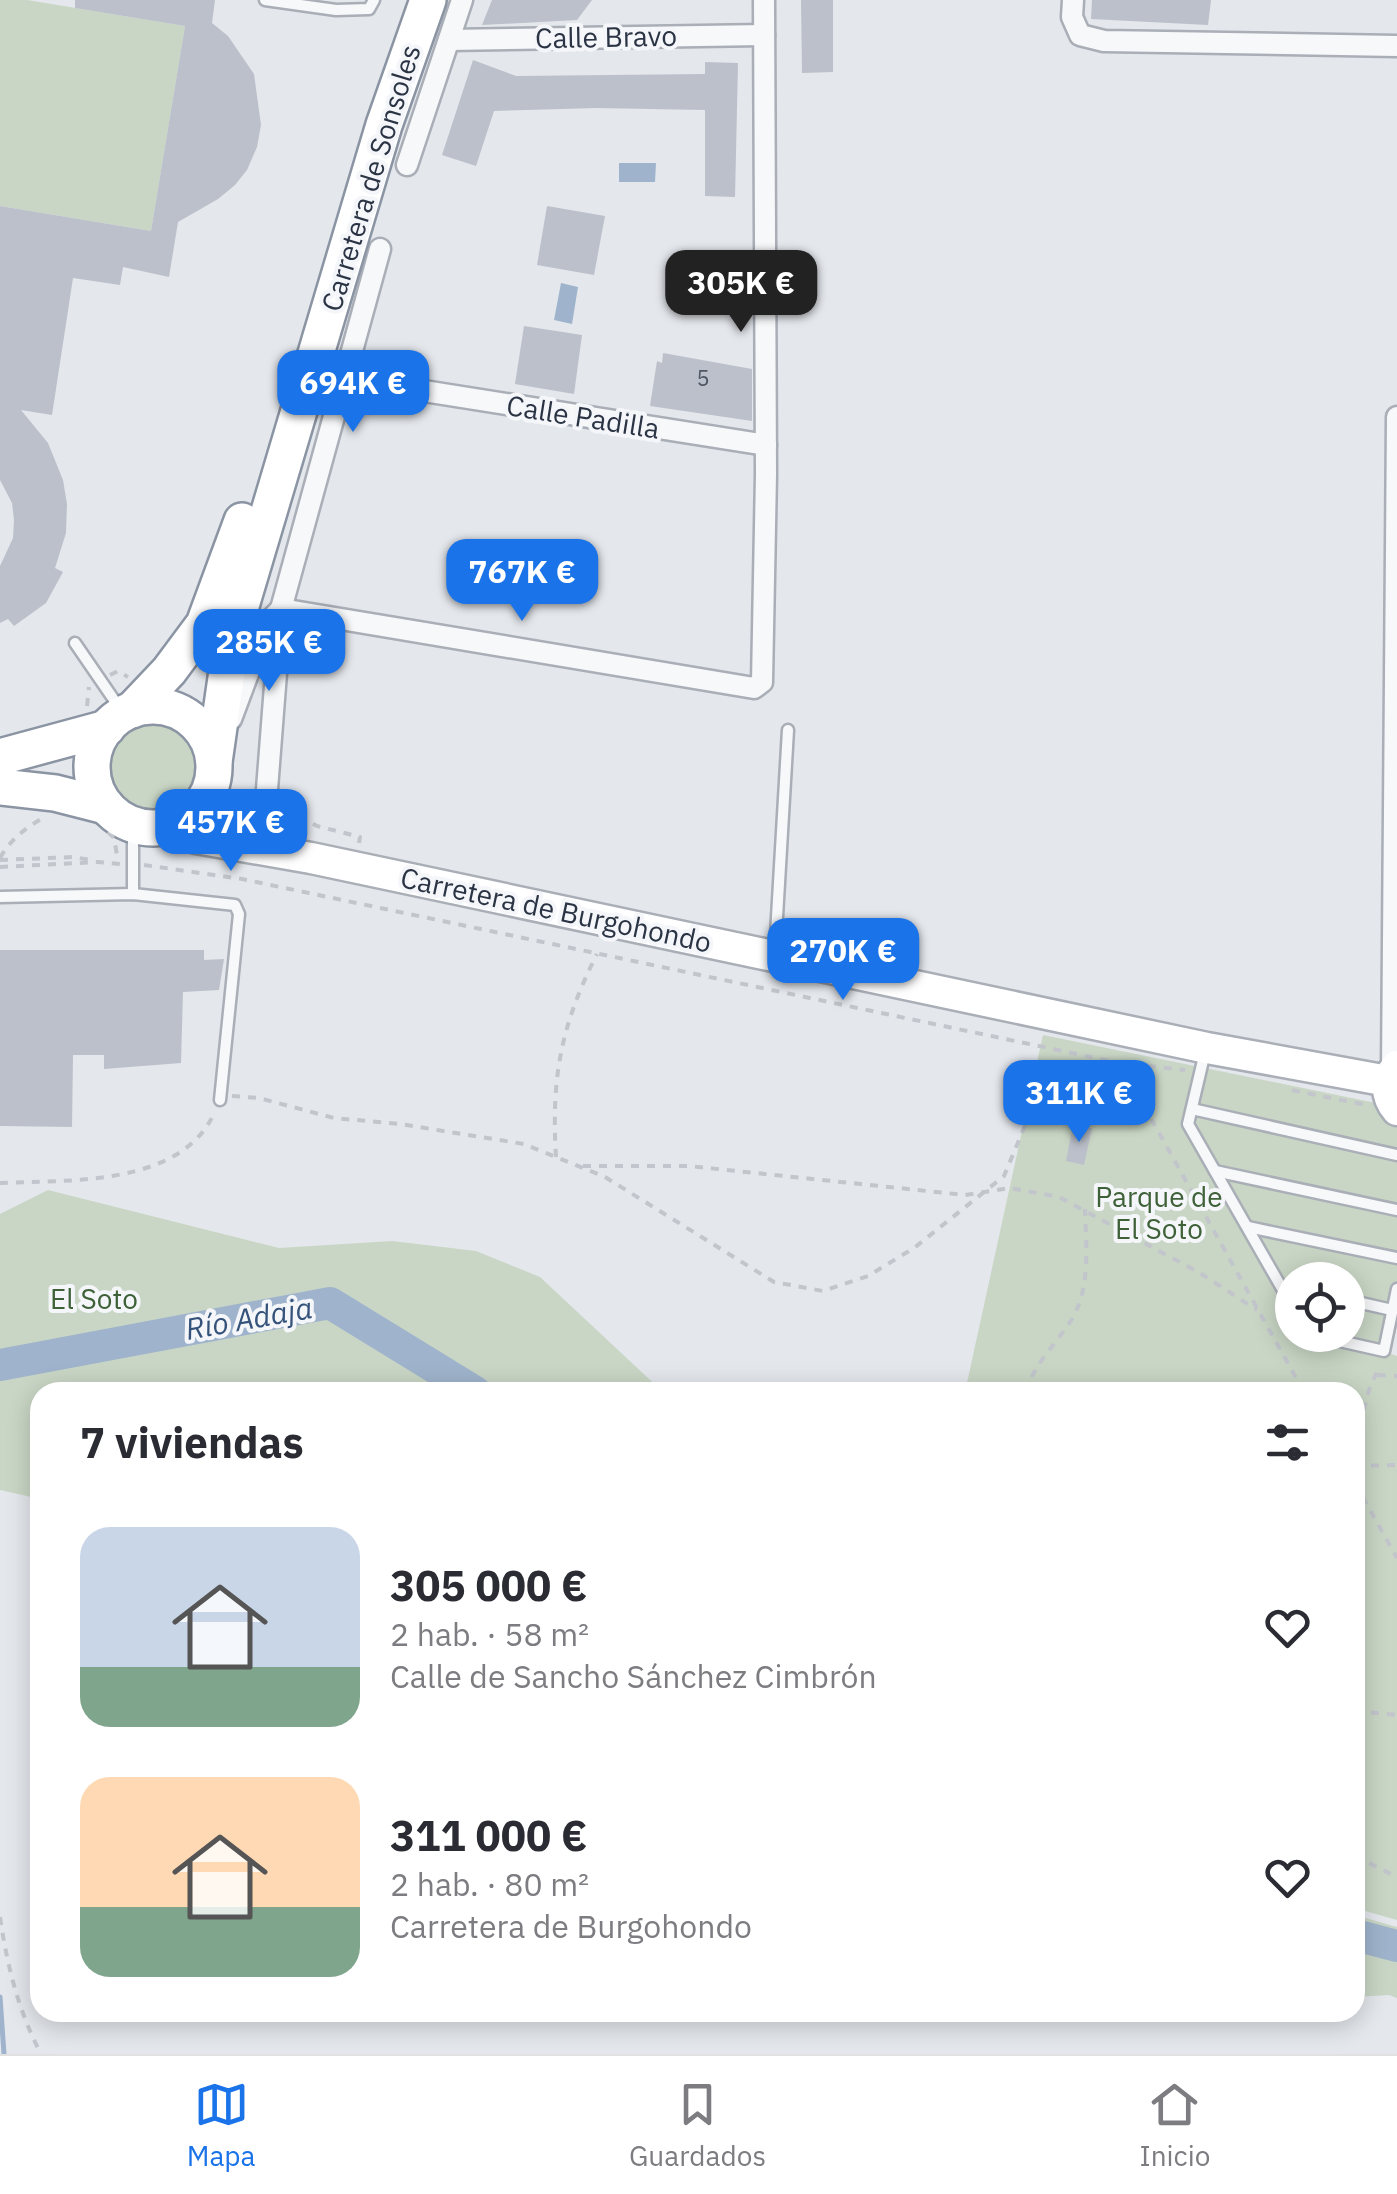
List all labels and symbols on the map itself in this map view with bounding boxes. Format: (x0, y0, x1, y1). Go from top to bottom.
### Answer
street label: Calle Bravo (535, 17, 677, 56)
street label: Carretera de Sonsoles (312, 40, 429, 316)
pin: 305K € (660, 250, 822, 335)
pin: 694K € (272, 350, 434, 435)
house number: 5 (696, 363, 710, 392)
street label: Calle Padilla (504, 386, 662, 447)
pin: 767K € (441, 539, 603, 624)
pin: 285K € (188, 609, 350, 694)
pin: 457K € (150, 789, 312, 874)
street label: Carretera de Burgohondo (397, 858, 715, 961)
pin: 270K € (762, 918, 924, 1003)
pin: 311K € (998, 1060, 1160, 1145)
park label: Parque de El Soto (1095, 1178, 1223, 1247)
park label: El Soto (50, 1280, 138, 1317)
water label: Río Adaja (182, 1287, 315, 1348)

